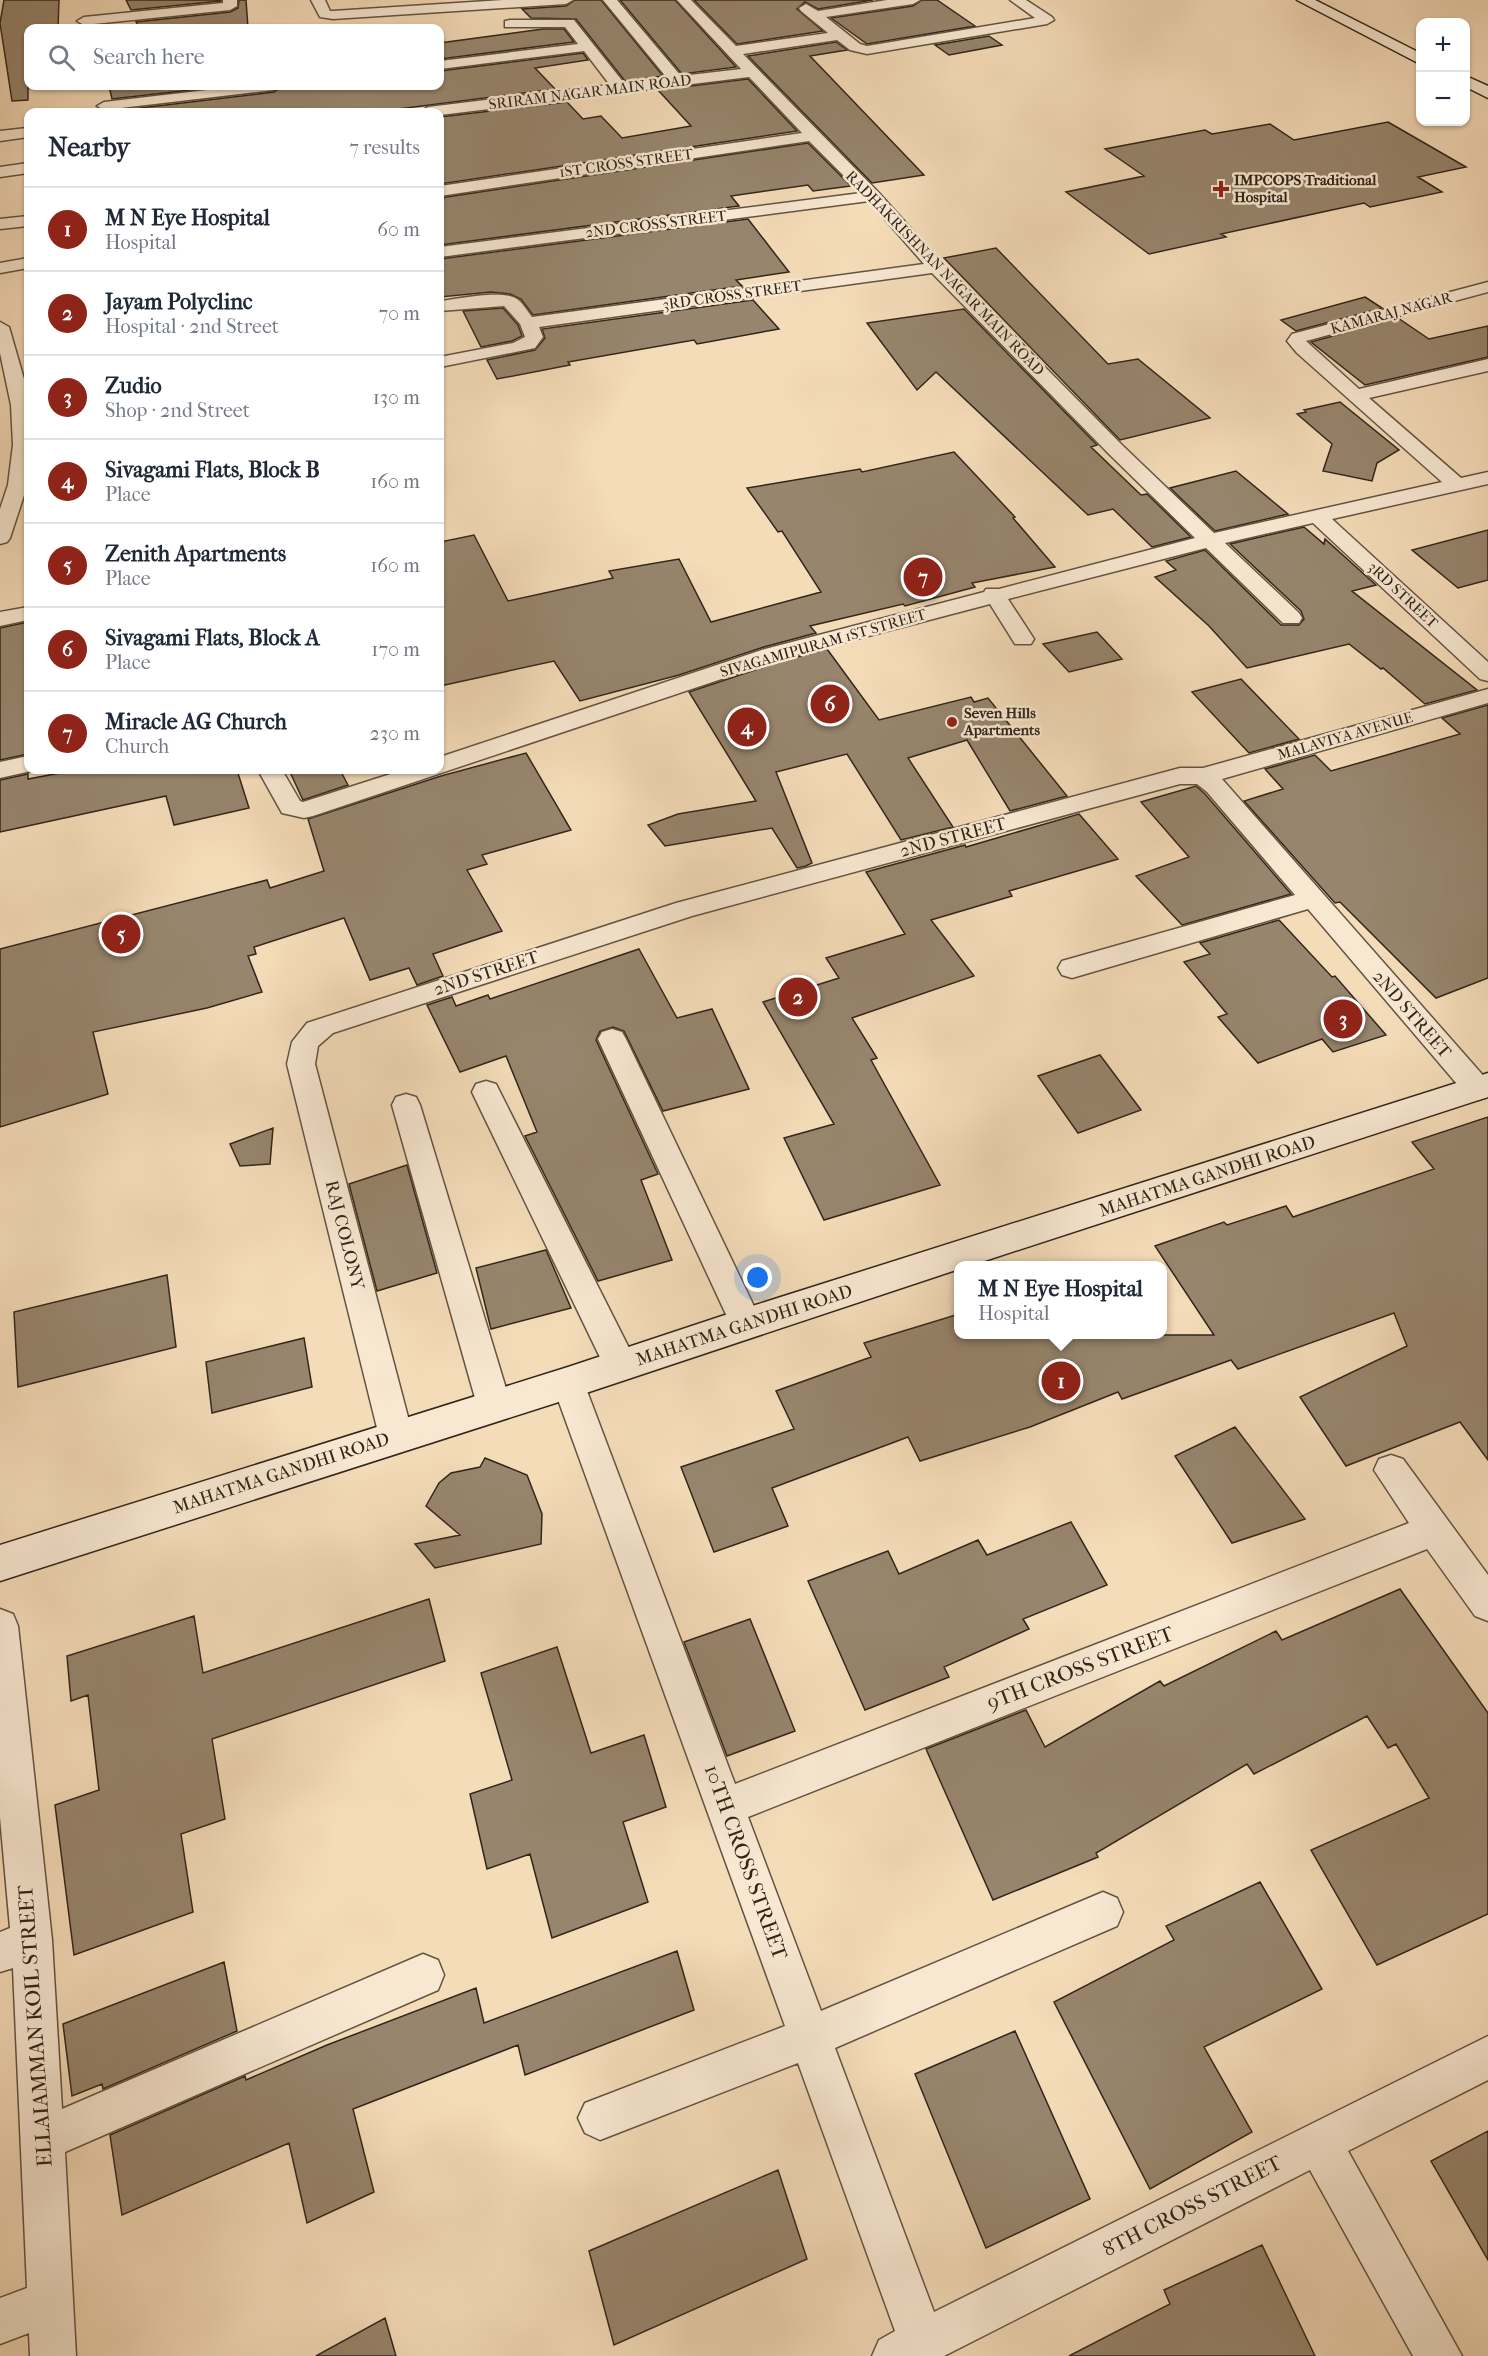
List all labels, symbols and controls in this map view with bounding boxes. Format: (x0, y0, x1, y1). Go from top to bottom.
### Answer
map controls (1416, 18, 1470, 126)
button: + (1416, 18, 1470, 72)
search box (24, 24, 444, 90)
icon: search (45, 41, 78, 74)
text: Search here (93, 44, 205, 70)
street label: SRIRAM NAGAR MAIN ROAD (488, 71, 692, 113)
button: − (1416, 72, 1470, 126)
text: Nearby (48, 132, 130, 163)
text: 7 results (349, 136, 420, 159)
street label: 1ST CROSS STREET (558, 145, 695, 181)
street label: RADHAKRISHNAN NAGAR MAIN ROAD (842, 167, 1048, 379)
place label: IMPCOPS Traditional Hospital (1234, 171, 1377, 206)
marker: IMPCOPS Traditional Hospital (1212, 180, 1230, 198)
text: M N Eye Hospital (105, 205, 270, 231)
street label: 2ND CROSS STREET (584, 206, 728, 242)
text: 1 (64, 218, 71, 241)
text: 60 m (377, 218, 420, 241)
text: Hospital (105, 231, 177, 254)
street label: 3RD CROSS STREET (661, 276, 803, 314)
street label: KAMARAJ NAGAR (1328, 288, 1455, 338)
text: Jayam Polyclinc (105, 289, 253, 315)
text: 2 (62, 302, 73, 325)
text: 70 m (378, 302, 420, 325)
text: Hospital · 2nd Street (105, 315, 279, 338)
text: Zudio (105, 373, 162, 399)
text: 3 (63, 386, 72, 409)
text: 130 m (373, 386, 420, 409)
text: Shop · 2nd Street (105, 399, 250, 422)
text: Sivagami Flats, Block B (105, 457, 320, 483)
text: 4 (62, 470, 73, 493)
text: 160 m (370, 470, 420, 493)
text: Place (105, 483, 151, 506)
text: Zenith Apartments (105, 541, 286, 567)
text: 5 (63, 554, 72, 577)
text: 160 m (370, 554, 420, 577)
pin: 7 (904, 554, 942, 600)
street label: 3RD STREET (1364, 558, 1442, 632)
text: Place (105, 567, 151, 590)
street label: SIVAGAMIPURAM 1ST STREET (718, 605, 929, 681)
text: Sivagami Flats, Block A (105, 625, 320, 651)
text: 6 (62, 638, 73, 661)
text: 170 m (371, 638, 420, 661)
text: Place (105, 651, 151, 674)
pin: 6 (810, 682, 850, 726)
pin: 4 (728, 704, 766, 750)
place label: Seven Hills Apartments (963, 704, 1040, 739)
street label: MALAVIYA AVENUE (1275, 708, 1415, 764)
text: Miracle AG Church (105, 709, 287, 735)
marker: Seven Hills Apartments (945, 715, 959, 729)
text: 7 (63, 722, 72, 745)
text: 230 m (370, 722, 420, 745)
text: Church (105, 735, 169, 758)
street label: 2ND STREET (898, 813, 1009, 862)
pin: 5 (102, 912, 140, 956)
street label: 2ND STREET (431, 946, 542, 1000)
street label: 2ND STREET (1368, 966, 1456, 1063)
pin: 2 (778, 974, 818, 1020)
pin: 3 (1324, 996, 1362, 1042)
street label: MAHATMA GANDHI ROAD (1096, 1132, 1318, 1221)
street label: RAJ COLONY (321, 1178, 368, 1293)
popup (954, 1261, 1167, 1339)
your location (743, 1263, 772, 1292)
text: M N Eye Hospital (978, 1276, 1143, 1302)
street label: MAHATMA GANDHI ROAD (633, 1281, 855, 1370)
text: Hospital (978, 1302, 1050, 1325)
pin: 1 (1042, 1358, 1080, 1404)
street label: MAHATMA GANDHI ROAD (170, 1429, 392, 1518)
street label: 9TH CROSS STREET (983, 1621, 1177, 1715)
street label: 10TH CROSS STREET (700, 1761, 793, 1964)
street label: ELLAIAMMAN KOIL STREET (13, 1883, 57, 2168)
street label: 8TH CROSS STREET (1099, 2150, 1286, 2262)

